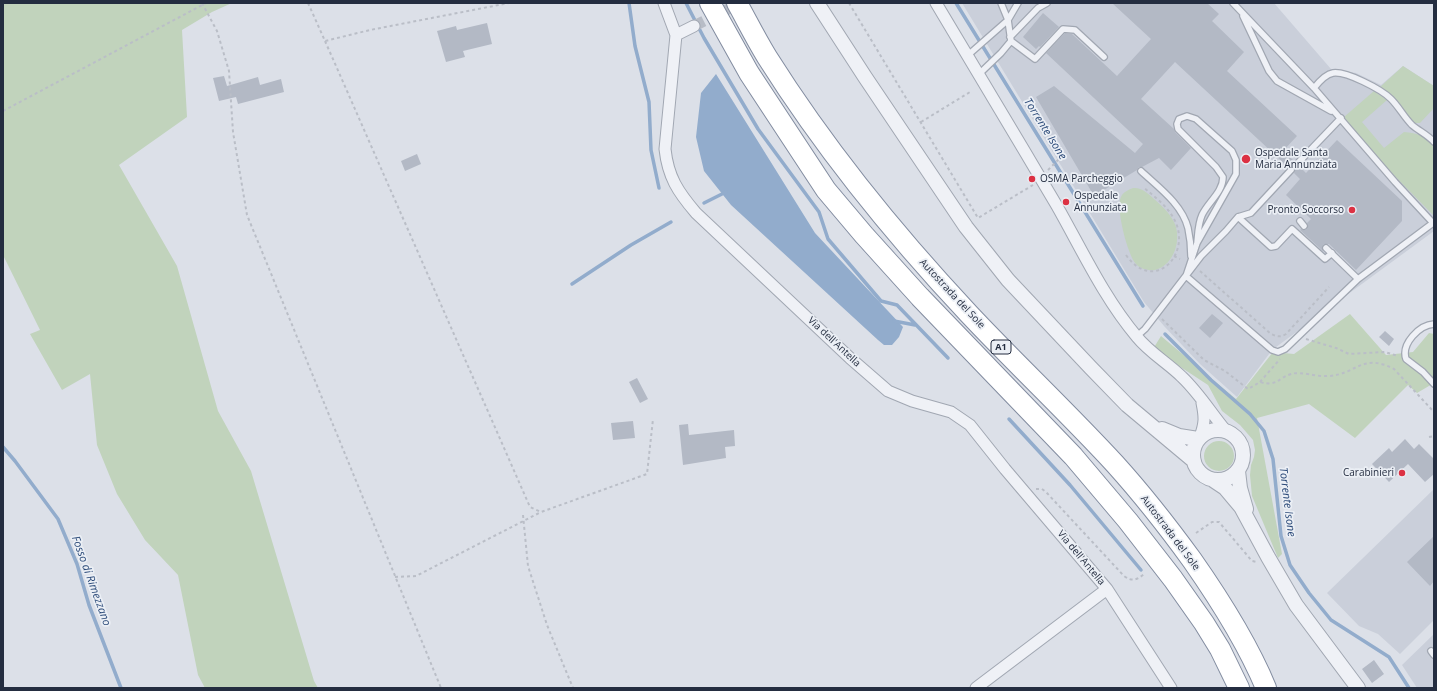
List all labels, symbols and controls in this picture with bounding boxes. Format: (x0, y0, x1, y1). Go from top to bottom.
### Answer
water label: Torrente Isone (1021, 96, 1069, 162)
place label: Ospedale Santa Maria Annunziata (1255, 147, 1337, 170)
marker: Ospedale Santa Maria Annunziata (1240, 153, 1252, 165)
place label: OSMA Parcheggio (1040, 173, 1123, 185)
marker: OSMA Parcheggio (1027, 174, 1037, 184)
place label: Ospedale Annunziata (1074, 190, 1127, 214)
marker: Ospedale Annunziata (1061, 197, 1071, 207)
place label: Pronto Soccorso (1268, 204, 1344, 216)
marker: Pronto Soccorso (1347, 205, 1357, 215)
street label: Autostrada del Sole (917, 257, 987, 331)
street label: Via dell'Antella (805, 314, 863, 370)
road number: A1 (991, 340, 1011, 354)
water label: Torrente Isone (1276, 467, 1298, 537)
place label: Carabinieri (1343, 467, 1394, 479)
marker: Carabinieri (1397, 468, 1407, 478)
street label: Autostrada del Sole (1138, 493, 1202, 573)
street label: Via dell'Antella (1055, 528, 1107, 588)
water label: Fosso di Rimezzano (69, 534, 113, 628)

